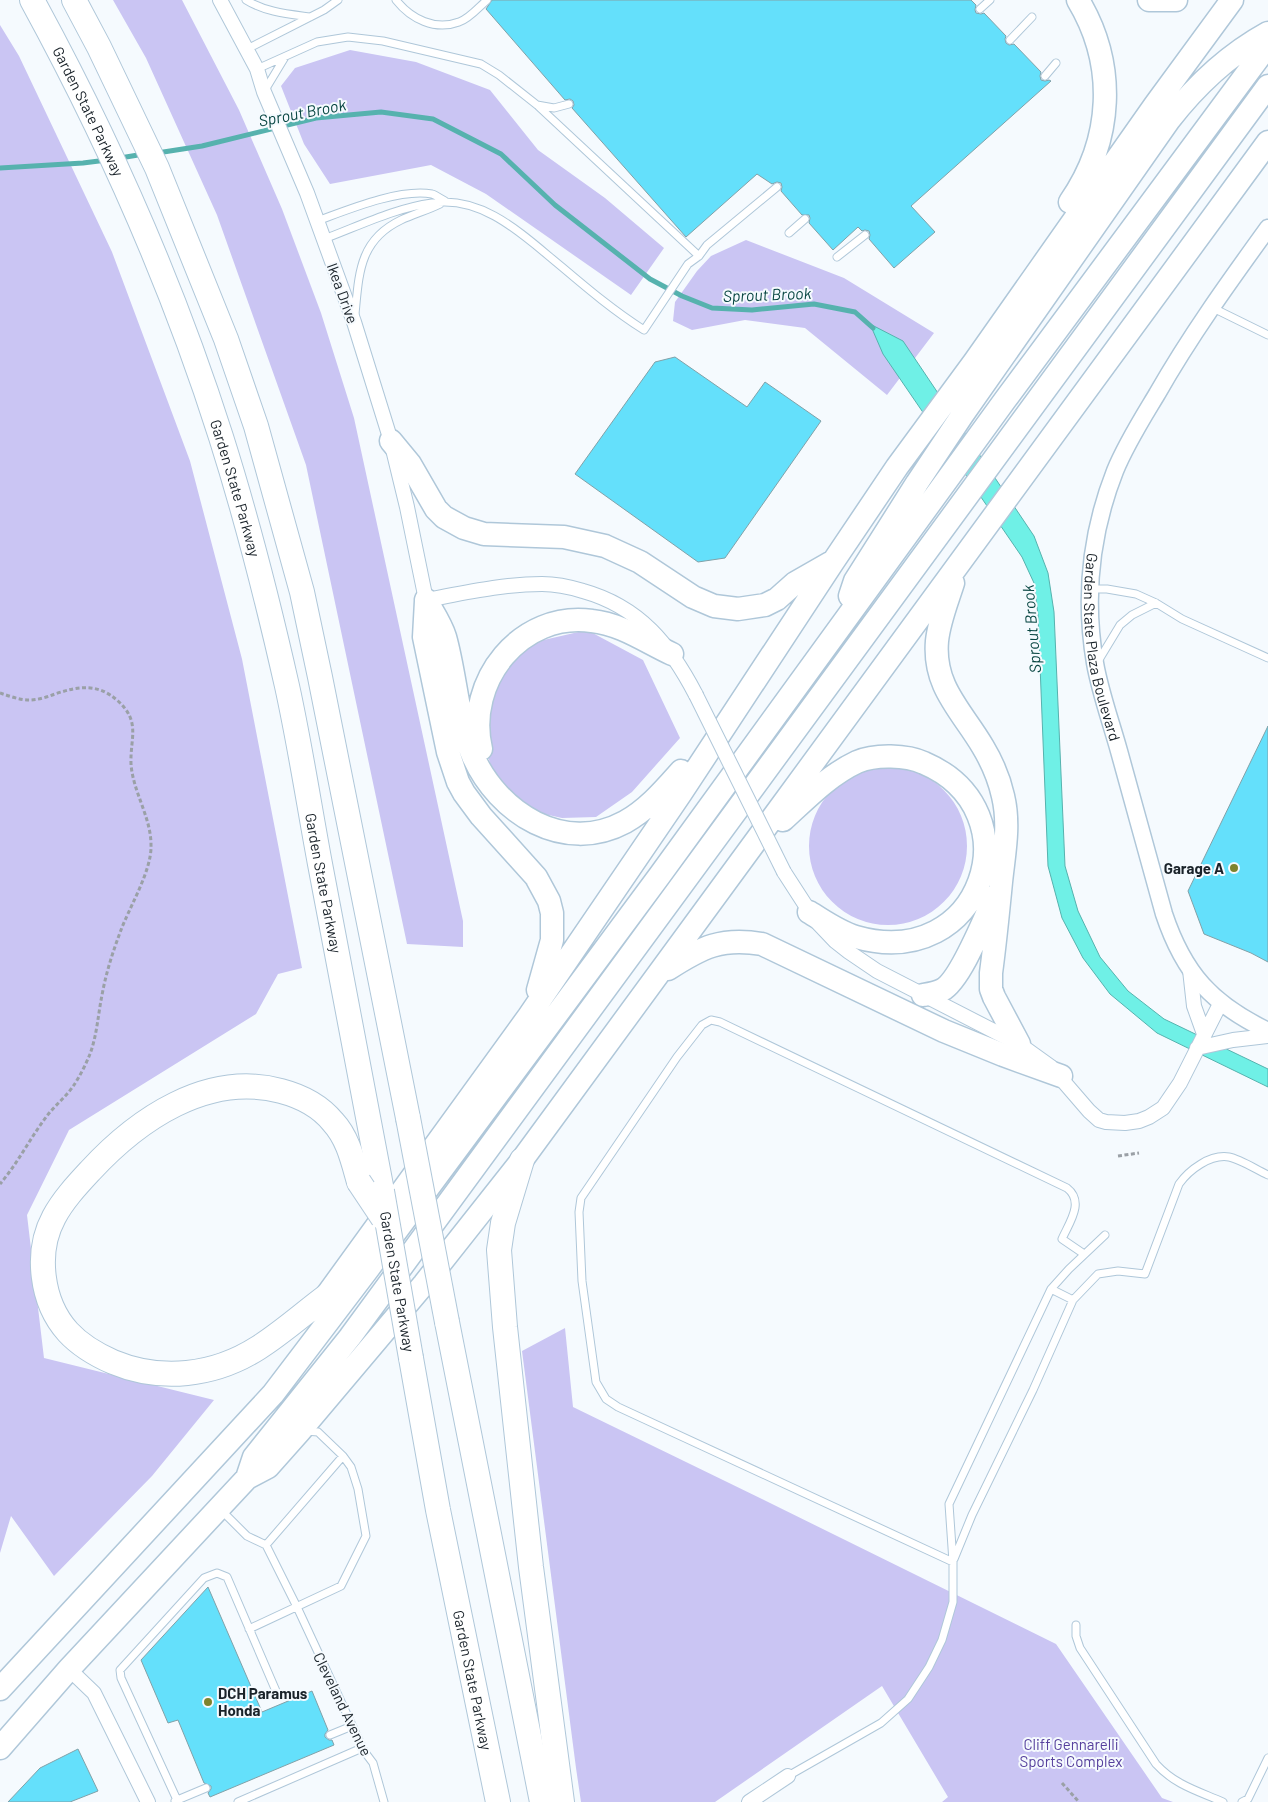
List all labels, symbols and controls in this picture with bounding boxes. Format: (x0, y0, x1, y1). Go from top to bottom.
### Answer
street label: Garden State Parkway (49, 43, 128, 179)
water label: Sprout Brook (257, 94, 348, 130)
street label: Ikea Drive (324, 260, 362, 326)
water label: Sprout Brook (722, 283, 812, 305)
street label: Garden State Parkway (207, 417, 264, 559)
street label: Garden State Plaza Boulevard (1081, 552, 1125, 743)
water label: Sprout Brook (1018, 584, 1044, 674)
street label: Garden State Parkway (302, 812, 346, 955)
place label: Garage A (1164, 859, 1224, 877)
marker: Garage A (1228, 862, 1240, 874)
street label: Garden State Parkway (377, 1210, 419, 1353)
street label: Garden State Parkway (450, 1609, 496, 1752)
street label: Cleveland Avenue (310, 1649, 376, 1759)
place label: DCH Paramus Honda (218, 1684, 308, 1719)
marker: DCH Paramus Honda (202, 1696, 214, 1708)
park label: Cliff Gennarelli Sports Complex (1020, 1735, 1122, 1770)

